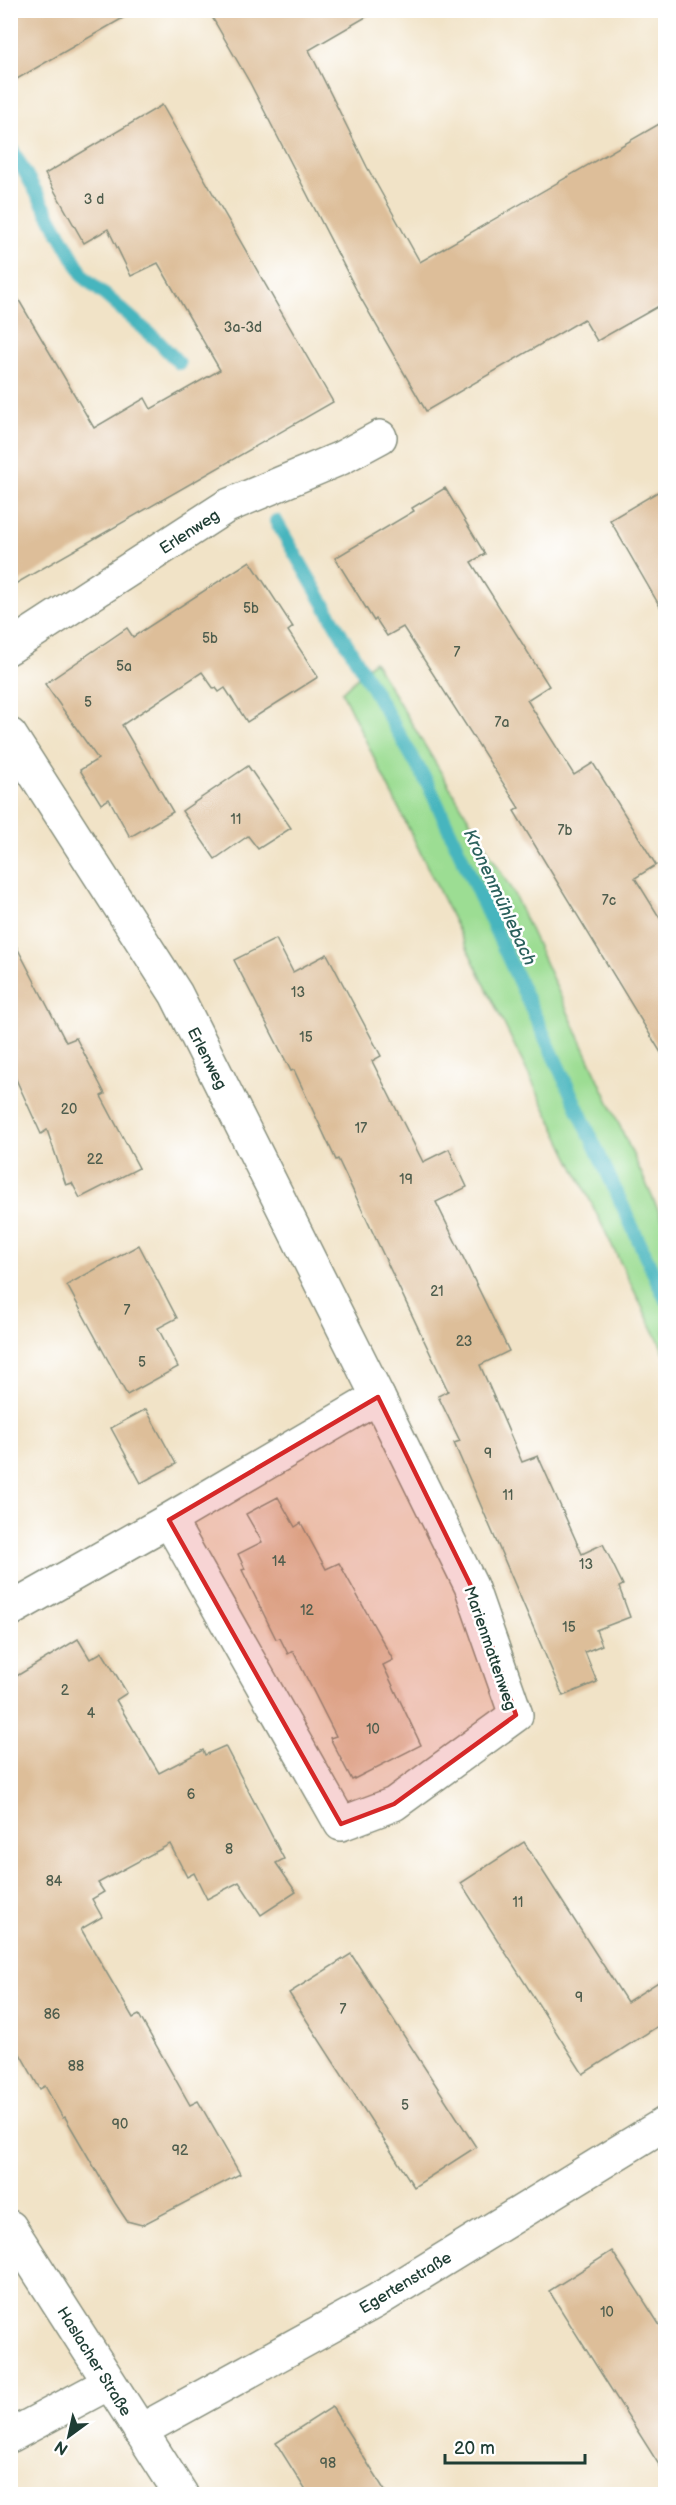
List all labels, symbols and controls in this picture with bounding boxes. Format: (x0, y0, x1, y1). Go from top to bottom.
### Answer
house number: 3 d (84, 191, 104, 208)
house number: 3a-3d (224, 319, 262, 336)
street label: Erlenweg (156, 506, 223, 559)
house number: 5b (243, 600, 259, 617)
house number: 5b (202, 630, 218, 647)
house number: 7 (454, 644, 461, 661)
house number: 5a (116, 658, 132, 675)
house number: 5 (84, 694, 92, 711)
house number: 7a (495, 714, 509, 731)
house number: 11 (231, 811, 241, 828)
house number: 7b (558, 822, 572, 839)
water label: Kronenmühlebach (459, 826, 540, 969)
house number: 7c (602, 892, 616, 909)
house number: 13 (291, 984, 305, 1001)
street label: Erlenweg (183, 1024, 230, 1093)
house number: 15 (299, 1029, 313, 1046)
house number: 20 (61, 1101, 77, 1118)
house number: 17 (355, 1120, 367, 1137)
house number: 22 (87, 1151, 104, 1168)
house number: 19 (399, 1171, 413, 1188)
house number: 21 (430, 1283, 444, 1300)
house number: 7 (124, 1302, 131, 1319)
house number: 23 (456, 1333, 472, 1350)
house number: 5 (138, 1354, 146, 1371)
house number: 9 (484, 1445, 492, 1462)
house number: 11 (503, 1487, 513, 1504)
house number: 14 (272, 1553, 286, 1570)
house number: 13 (579, 1556, 593, 1573)
street label: Marienmattenweg (459, 1584, 520, 1713)
house number: 12 (300, 1602, 315, 1619)
house number: 15 (562, 1619, 576, 1636)
house number: 2 (61, 1682, 70, 1699)
house number: 4 (87, 1705, 96, 1722)
house number: 10 (366, 1721, 380, 1738)
house number: 6 (187, 1786, 196, 1803)
house number: 8 (225, 1841, 233, 1858)
house number: 84 (46, 1873, 63, 1890)
house number: 11 (513, 1894, 523, 1911)
house number: 9 (575, 1989, 583, 2006)
house number: 7 (340, 2001, 347, 2018)
house number: 86 (44, 2006, 61, 2023)
house number: 88 (68, 2058, 84, 2075)
house number: 5 (401, 2097, 409, 2114)
house number: 90 (112, 2116, 128, 2133)
house number: 92 (172, 2142, 189, 2159)
street label: Egertenstraße (356, 2248, 456, 2318)
street label: Haslacher Straße (52, 2304, 135, 2420)
house number: 10 (600, 2304, 614, 2321)
north arrow (39, 2406, 99, 2466)
scale bar (445, 2427, 584, 2465)
text: N (51, 2436, 72, 2459)
text: 20 m (454, 2438, 495, 2459)
house number: 98 (320, 2455, 336, 2472)

